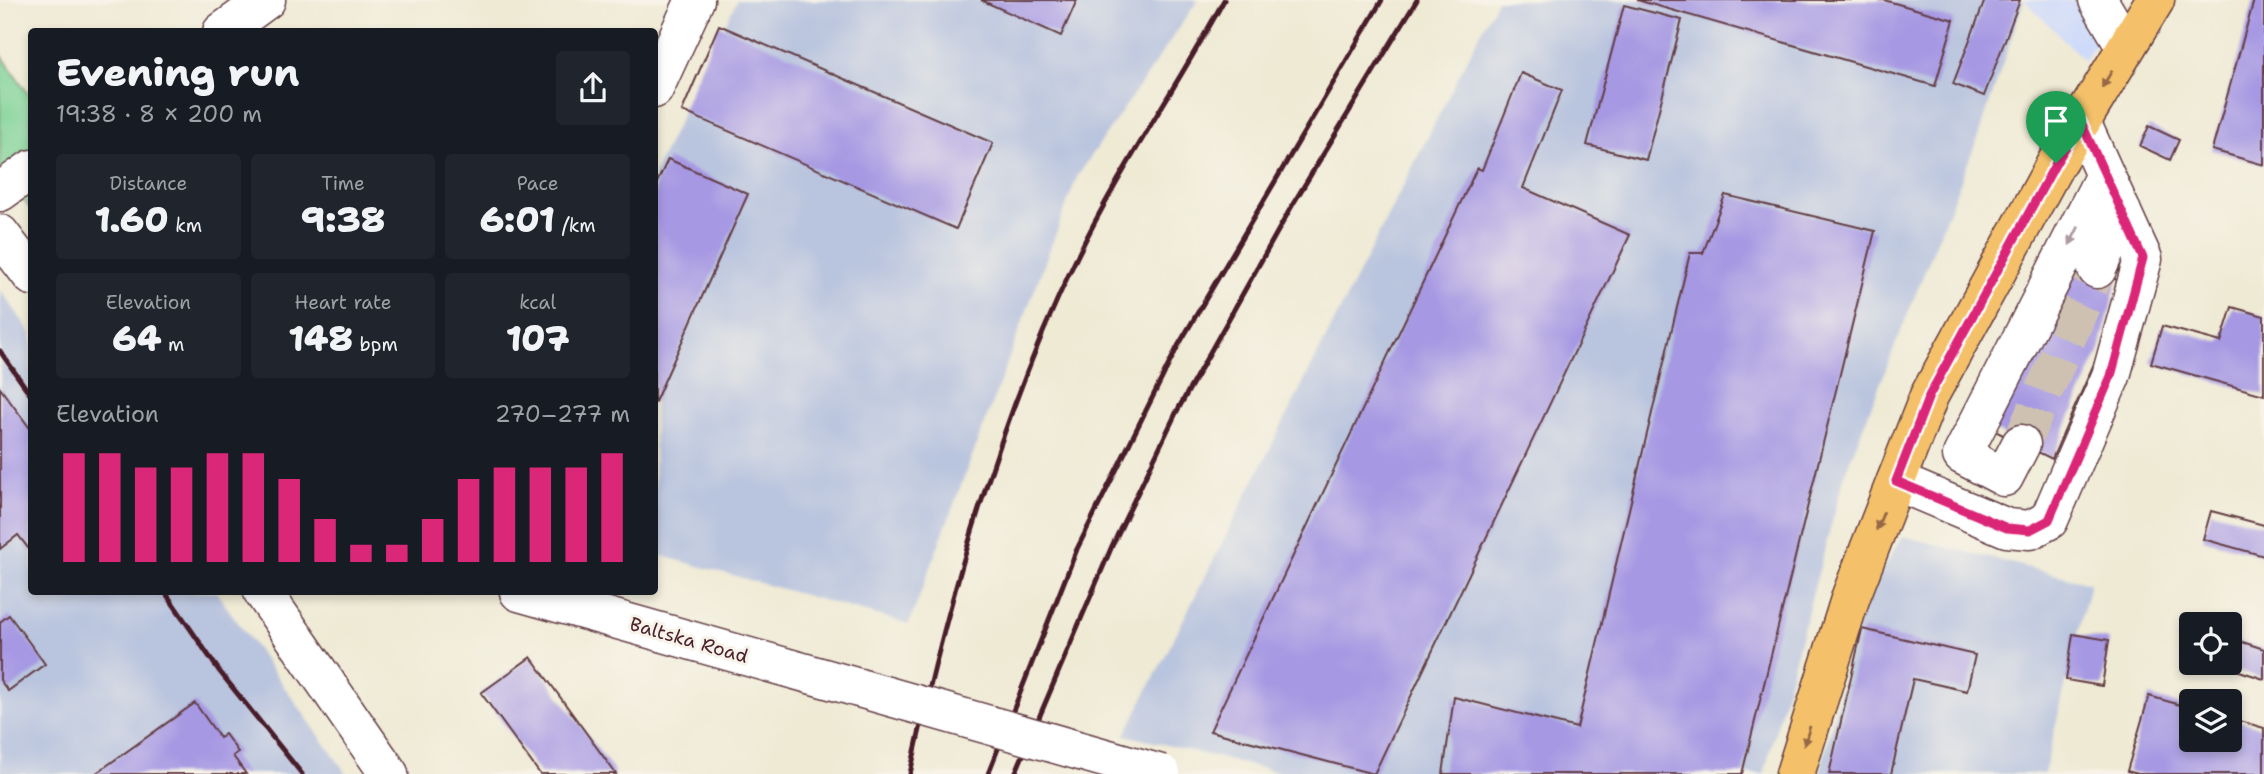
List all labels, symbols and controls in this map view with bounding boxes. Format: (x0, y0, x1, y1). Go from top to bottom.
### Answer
text: Evening run (56, 47, 299, 98)
button: share (556, 51, 630, 125)
one-way arrow (2100, 70, 2113, 89)
pin (2026, 91, 2086, 163)
text: 19:38 · 8 × 200 m (56, 99, 262, 129)
icon: arrive (2037, 102, 2075, 140)
text: Distance (109, 171, 187, 196)
text: Time (321, 171, 365, 196)
text: Pace (517, 171, 559, 196)
text: 1.60 (95, 196, 169, 243)
text: 9:38 (301, 196, 385, 243)
text: 6:01 (480, 196, 555, 243)
text: km (169, 213, 202, 238)
text: /km (555, 213, 596, 238)
one-way arrow (2068, 226, 2080, 246)
text: Elevation (106, 290, 191, 315)
text: Heart rate (295, 290, 391, 315)
text: kcal (519, 290, 556, 315)
text: 64 (112, 315, 162, 362)
text: 148 (288, 315, 353, 362)
text: 107 (506, 315, 570, 362)
text: m (162, 332, 184, 357)
text: bpm (353, 332, 398, 357)
text: Elevation (56, 399, 159, 429)
text: 270–277 m (495, 399, 630, 429)
one-way arrow (1875, 510, 1886, 531)
street label: Baltska Road (627, 611, 751, 669)
map controls (2179, 612, 2242, 752)
button: locate (2179, 612, 2242, 675)
button: layers (2179, 689, 2242, 752)
one-way arrow (1802, 726, 1812, 747)

